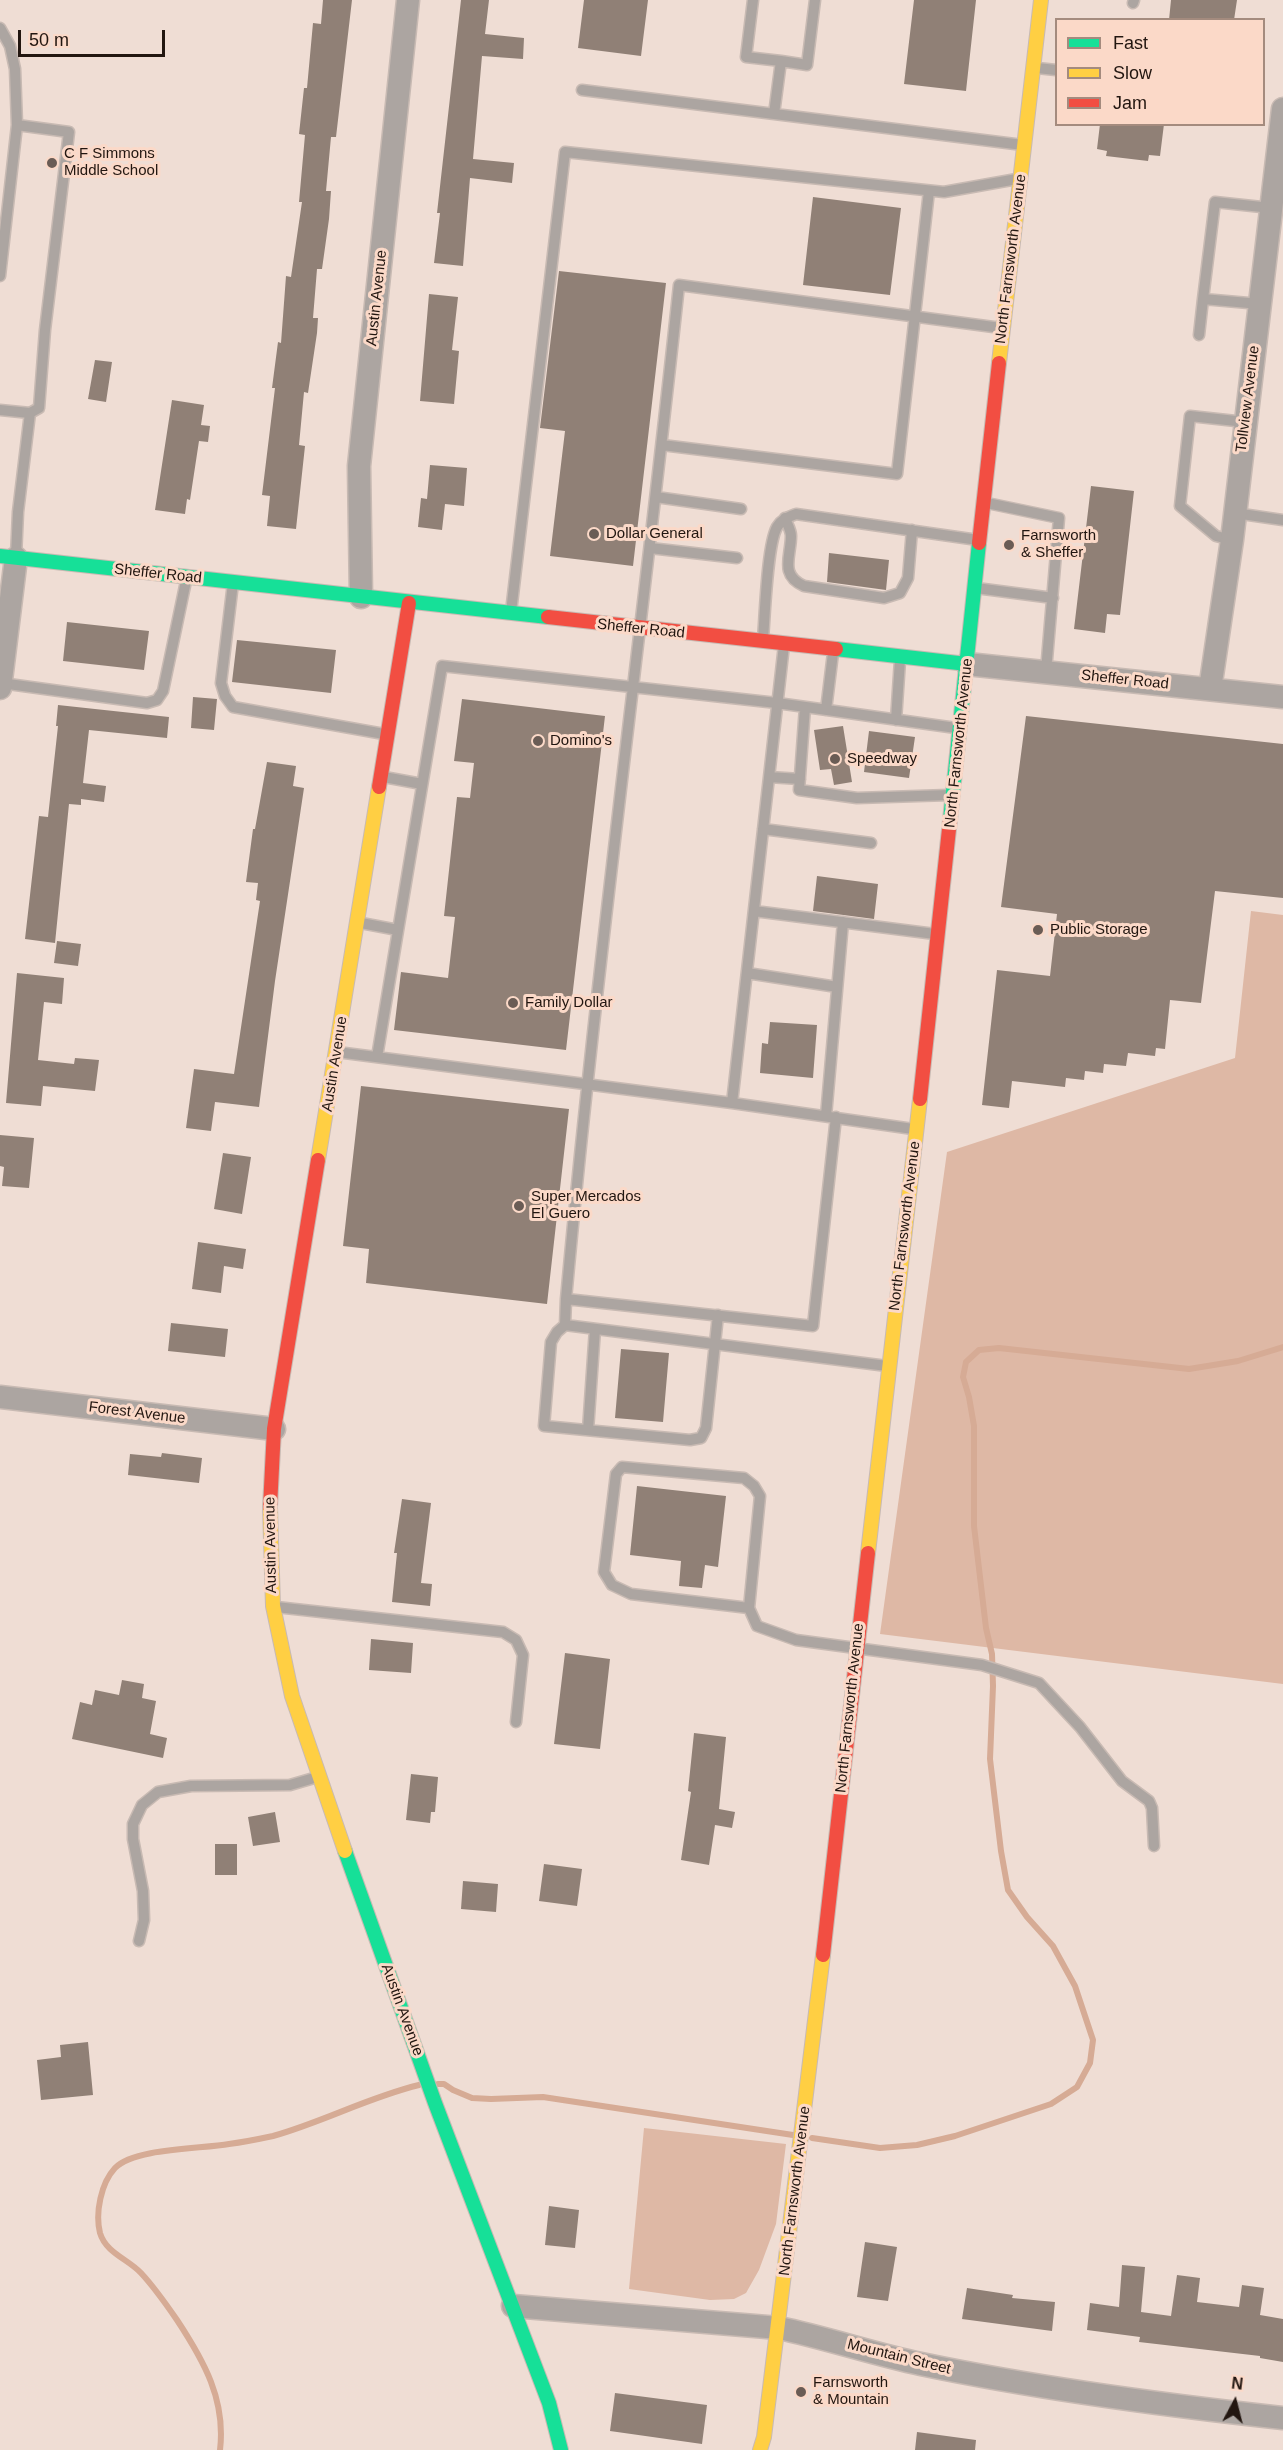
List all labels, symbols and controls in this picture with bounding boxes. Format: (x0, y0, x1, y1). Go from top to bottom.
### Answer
scale bar (21, 18, 168, 56)
legend (1055, 18, 1265, 126)
text: 50 m (29, 30, 69, 50)
text: Fast (1113, 33, 1148, 53)
text: Slow (1113, 63, 1152, 83)
text: Jam (1113, 93, 1147, 113)
place label: C F Simmons Middle School (64, 145, 158, 180)
marker: C F Simmons Middle School (45, 156, 59, 170)
street label: North Farnsworth Avenue (992, 173, 1030, 345)
street label: Austin Avenue (363, 249, 391, 347)
street label: Tollview Avenue (1233, 345, 1263, 453)
place label: Dollar General (606, 525, 703, 543)
marker: Dollar General (587, 527, 601, 541)
place label: Farnsworth & Sheffer (1021, 527, 1096, 562)
marker: Farnsworth & Sheffer (1002, 538, 1016, 552)
street label: Sheffer Road (113, 560, 203, 588)
street label: Sheffer Road (596, 615, 686, 643)
street label: North Farnsworth Avenue (941, 657, 977, 829)
street label: Sheffer Road (1080, 666, 1170, 694)
place label: Domino's (550, 732, 612, 750)
marker: Domino's (531, 734, 545, 748)
place label: Speedway (847, 750, 917, 768)
marker: Speedway (828, 752, 842, 766)
place label: Public Storage (1050, 921, 1148, 939)
marker: Public Storage (1031, 923, 1045, 937)
place label: Family Dollar (525, 994, 613, 1012)
marker: Family Dollar (506, 996, 520, 1010)
street label: Austin Avenue (319, 1015, 351, 1113)
street label: North Farnsworth Avenue (886, 1140, 924, 1312)
place label: Super Mercados El Guero (531, 1188, 641, 1223)
marker: Super Mercados El Guero (512, 1199, 526, 1213)
street label: Forest Avenue (88, 1398, 186, 1428)
street label: Austin Avenue (261, 1497, 281, 1593)
street label: North Farnsworth Avenue (832, 1622, 868, 1794)
street label: Austin Avenue (377, 1962, 427, 2058)
street label: North Farnsworth Avenue (776, 2105, 814, 2277)
street label: Mountain Street (845, 2335, 953, 2379)
north arrow (1205, 2372, 1265, 2432)
place label: Farnsworth & Mountain (813, 2374, 889, 2409)
text: N (1230, 2374, 1244, 2393)
marker: Farnsworth & Mountain (794, 2385, 808, 2399)

